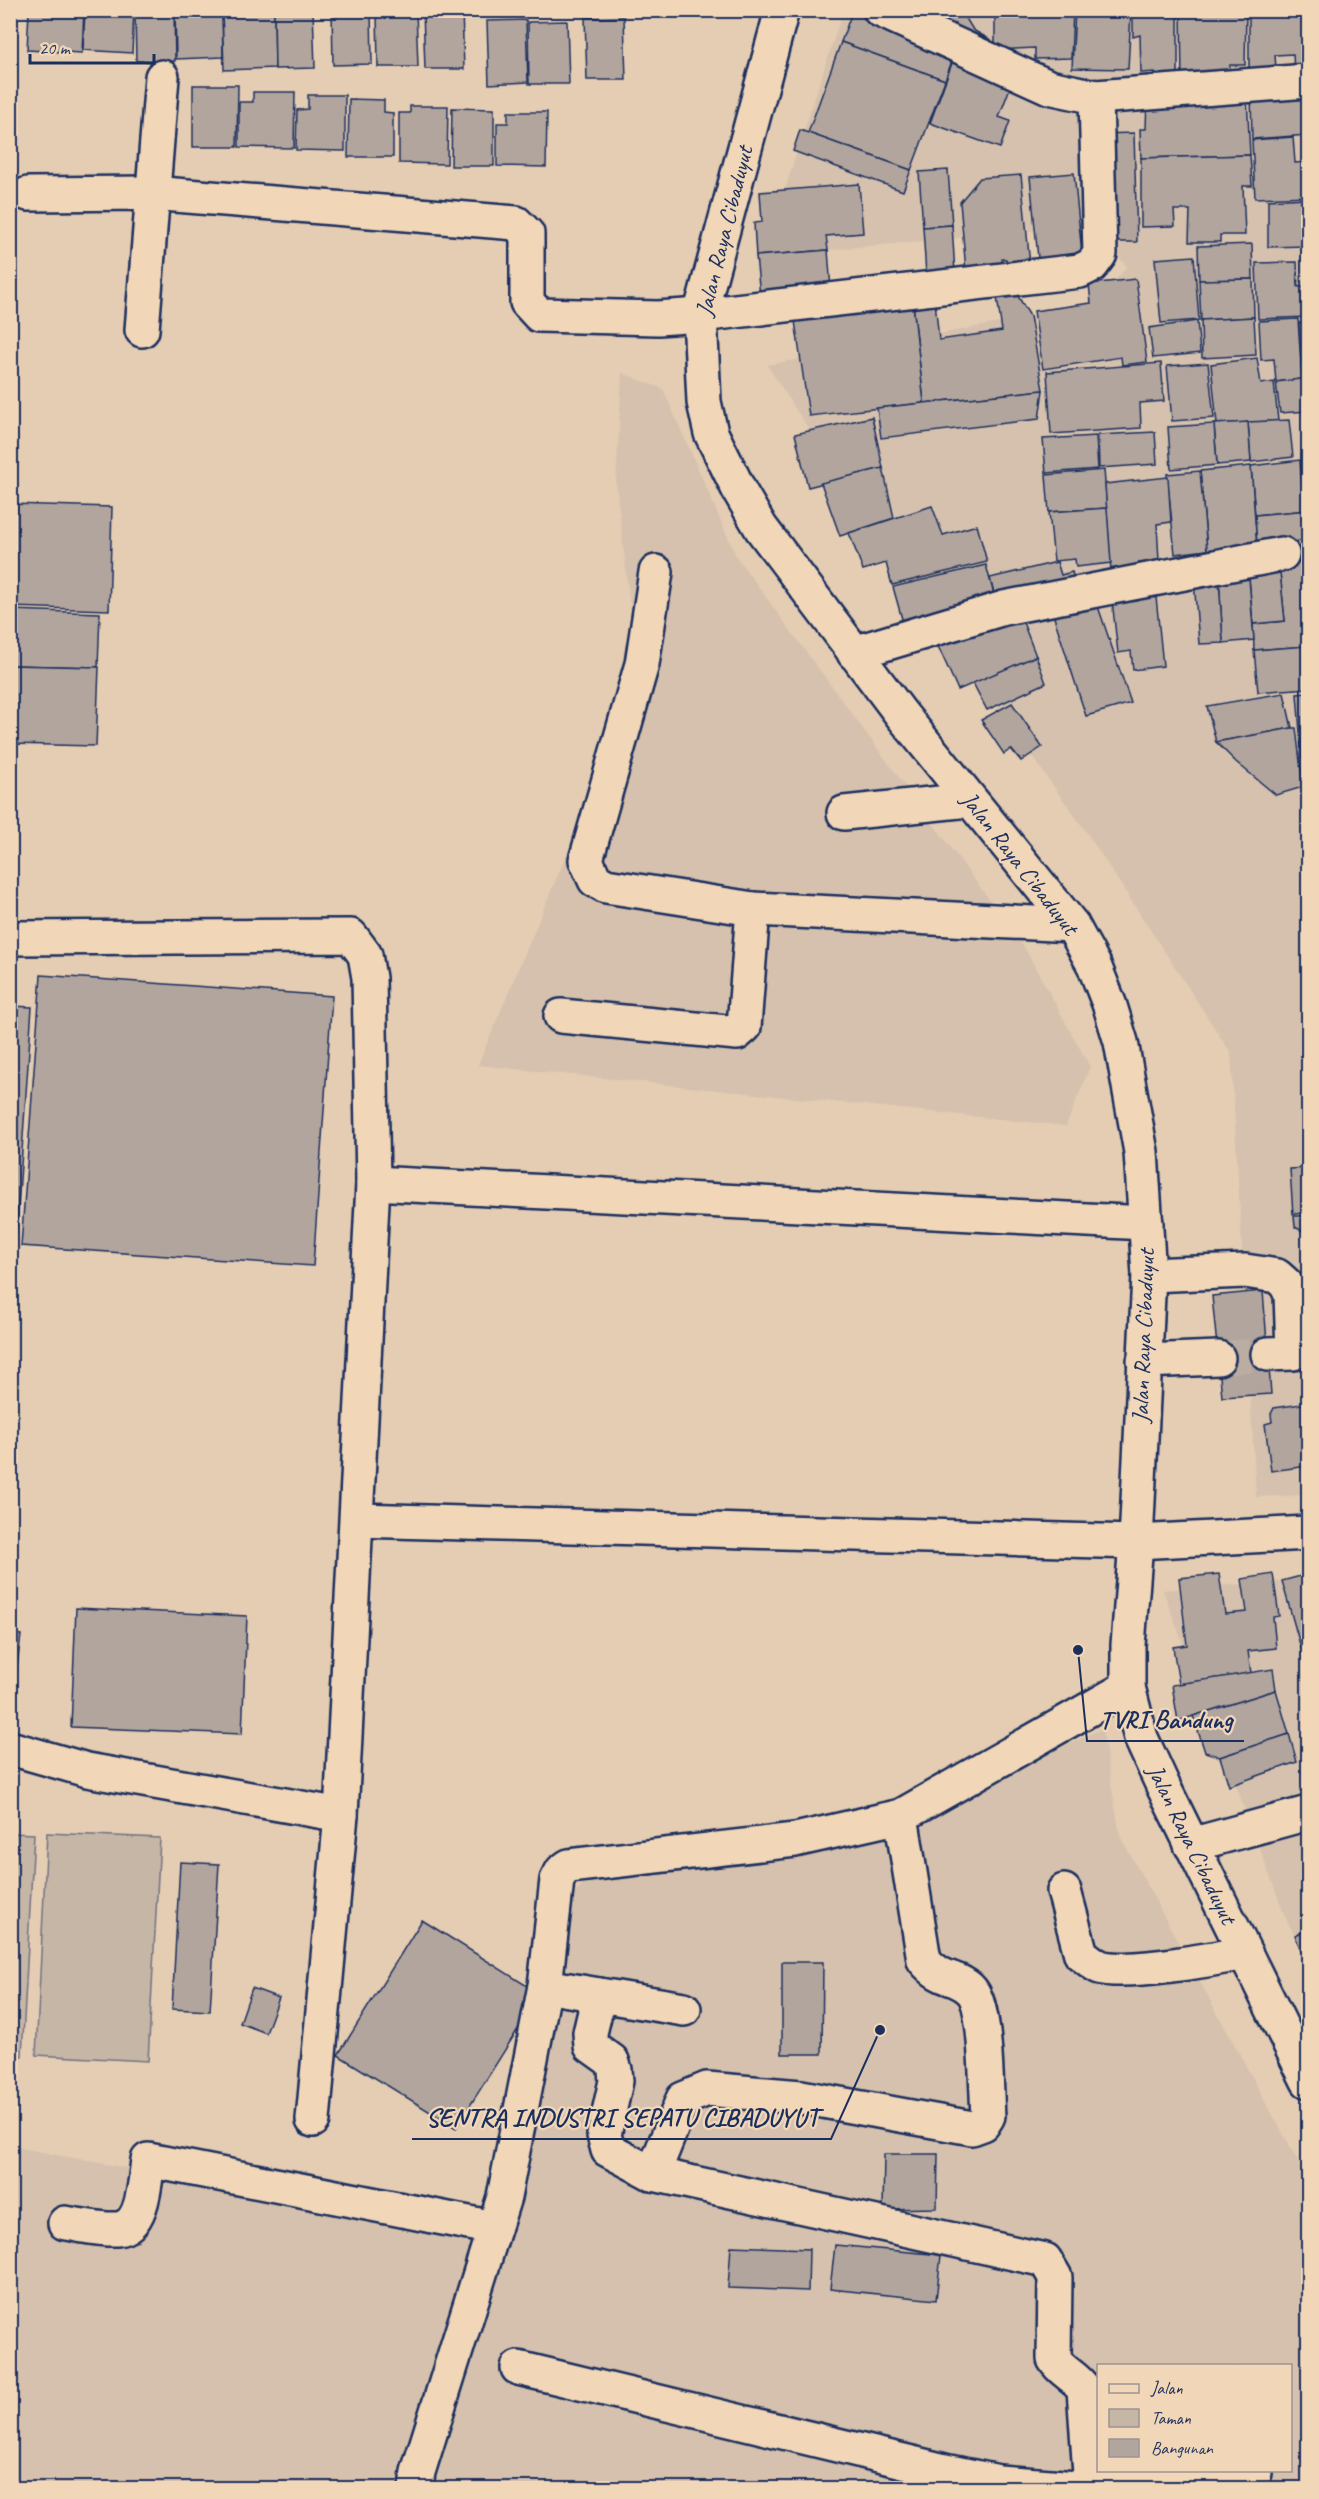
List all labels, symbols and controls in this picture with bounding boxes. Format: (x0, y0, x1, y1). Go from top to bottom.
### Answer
scale bar (30, 27, 154, 65)
text: 20 m (39, 37, 72, 59)
street label: Jalan Raya Cibaduyut (688, 141, 760, 320)
street label: Jalan Raya Cibaduyut (954, 784, 1087, 942)
street label: Jalan Raya Cibaduyut (1125, 1247, 1161, 1424)
callout: TVRI Bandung (1087, 1697, 1244, 1741)
text: TVRI Bandung (1099, 1703, 1235, 1736)
street label: Jalan Raya Cibaduyut (1140, 1758, 1244, 1931)
callout: SENTRA INDUSTRI SEPATU CIBADUYUT (412, 2095, 831, 2139)
text: SENTRA INDUSTRI SEPATU CIBADUYUT (426, 2101, 824, 2134)
legend (1097, 2364, 1292, 2472)
text: Jalan (1150, 2377, 1183, 2399)
text: Taman (1151, 2407, 1192, 2429)
text: Bangunan (1151, 2437, 1214, 2459)

